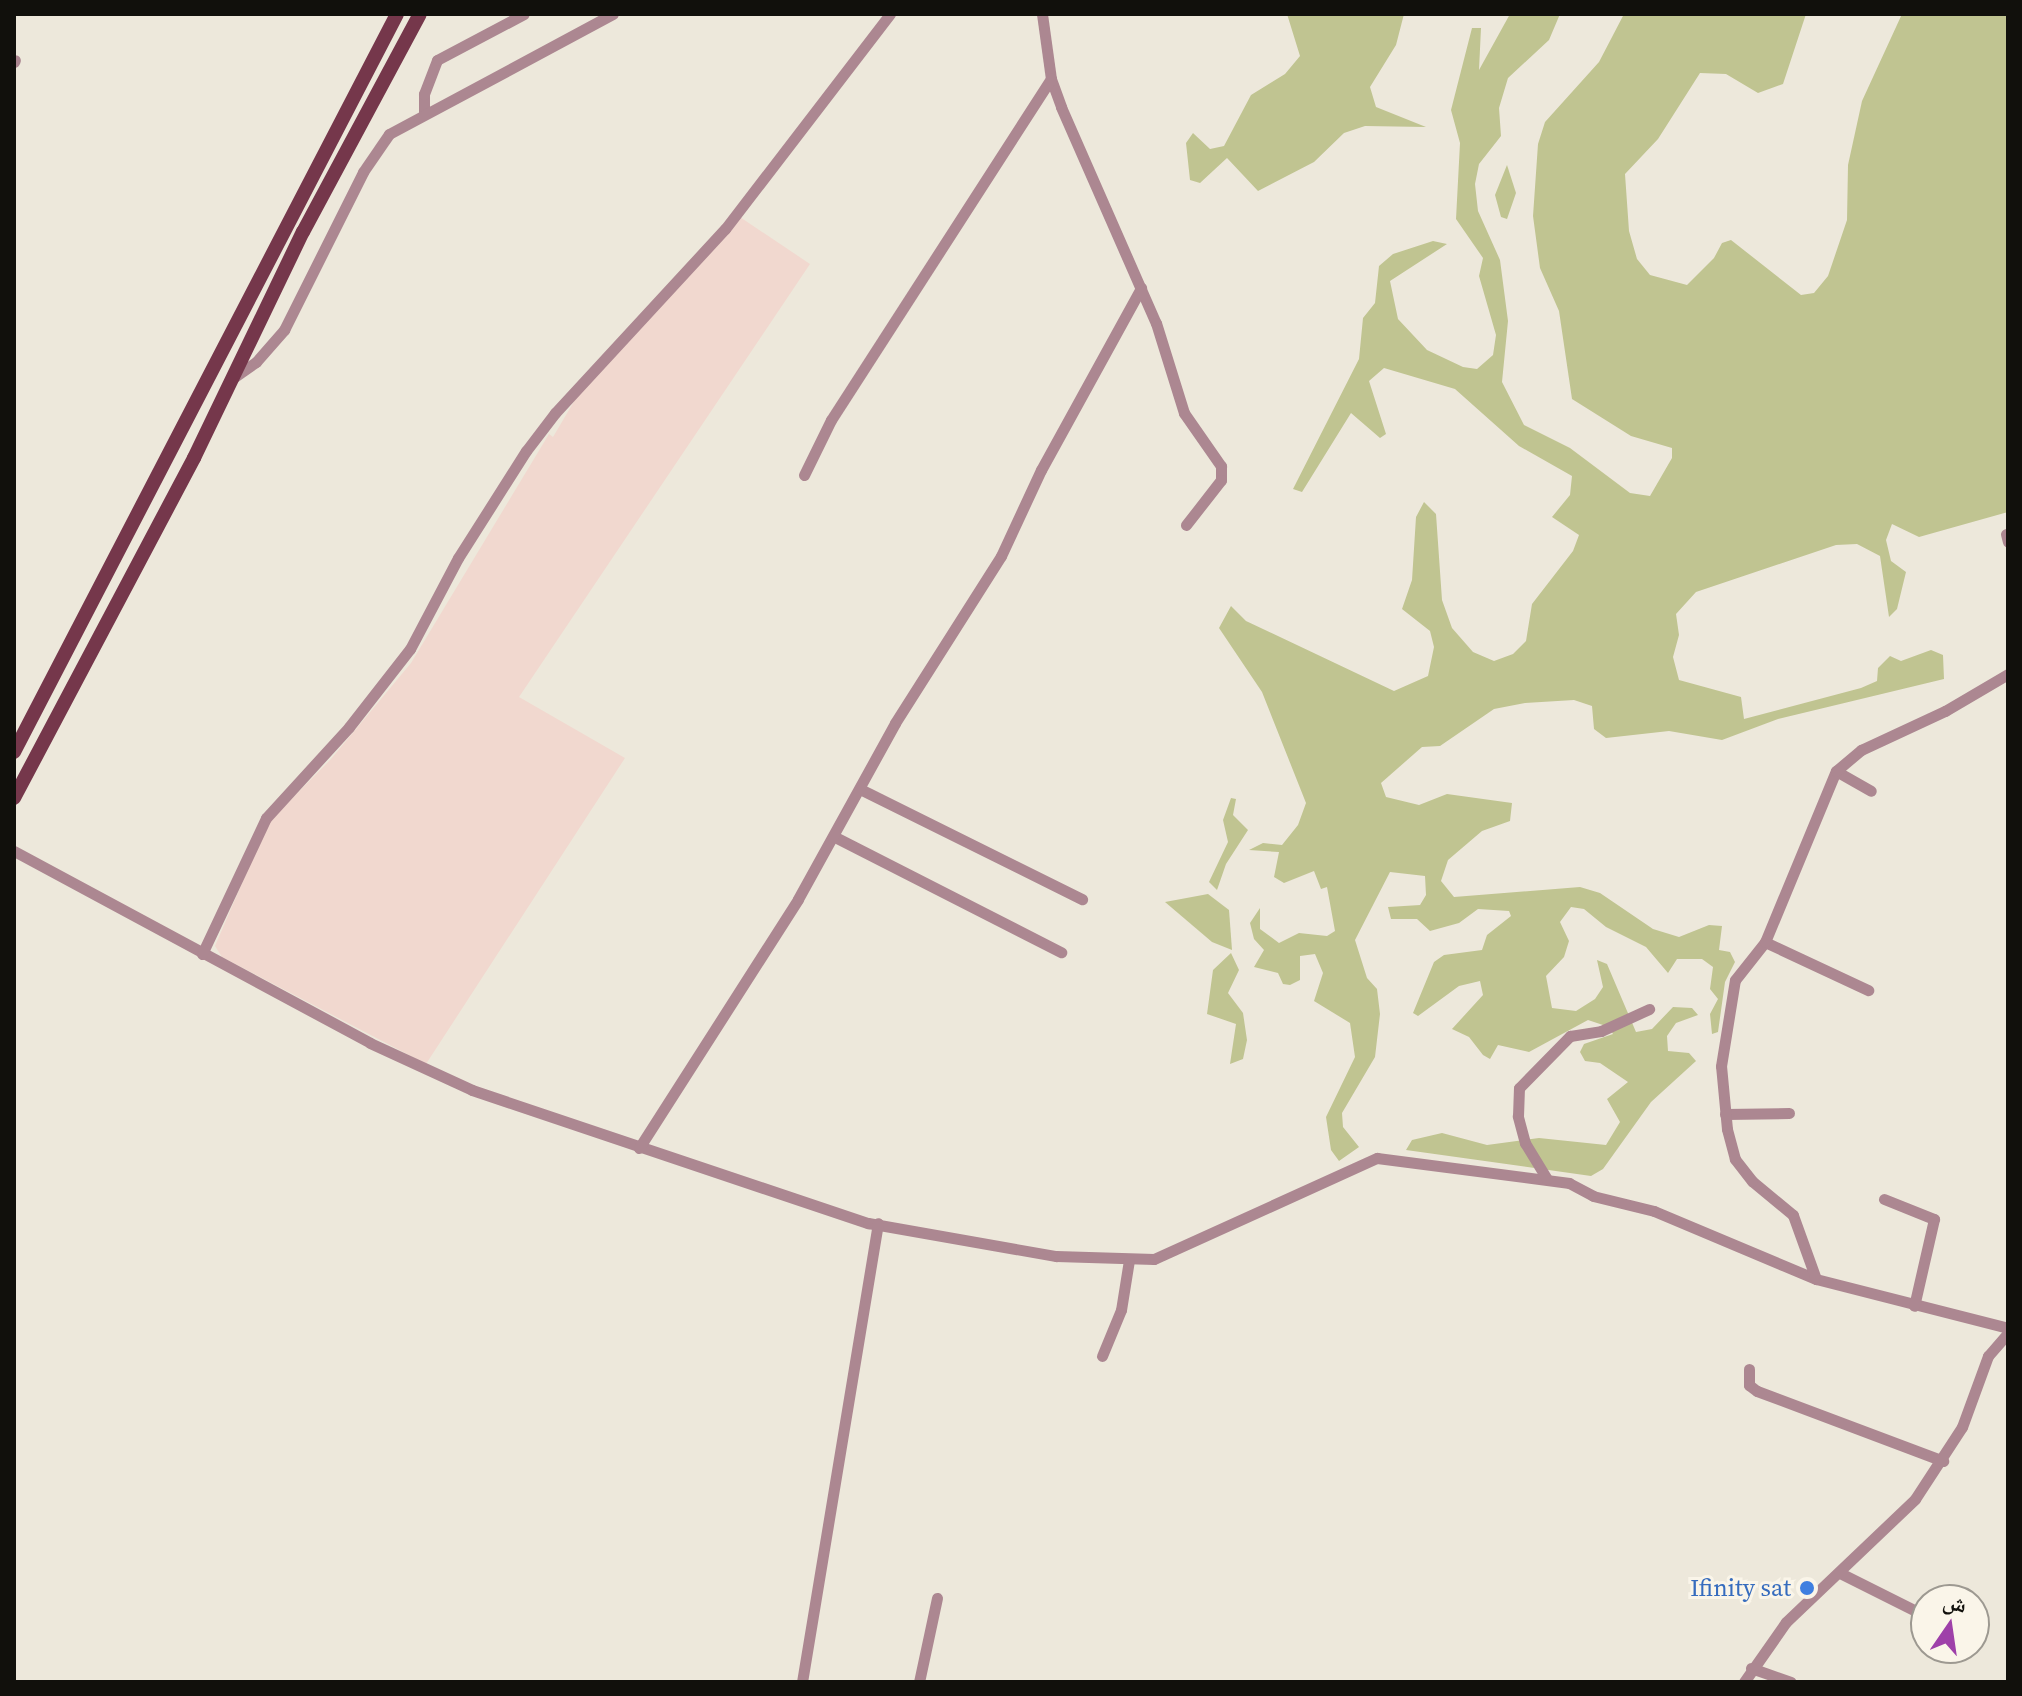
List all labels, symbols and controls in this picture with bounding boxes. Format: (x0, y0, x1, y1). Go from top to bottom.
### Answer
place label: Ifinity sat (1690, 1574, 1791, 1602)
marker: Ifinity sat (1798, 1579, 1816, 1597)
north arrow (1910, 1584, 1990, 1664)
text: ش (1940, 1585, 1970, 1620)

